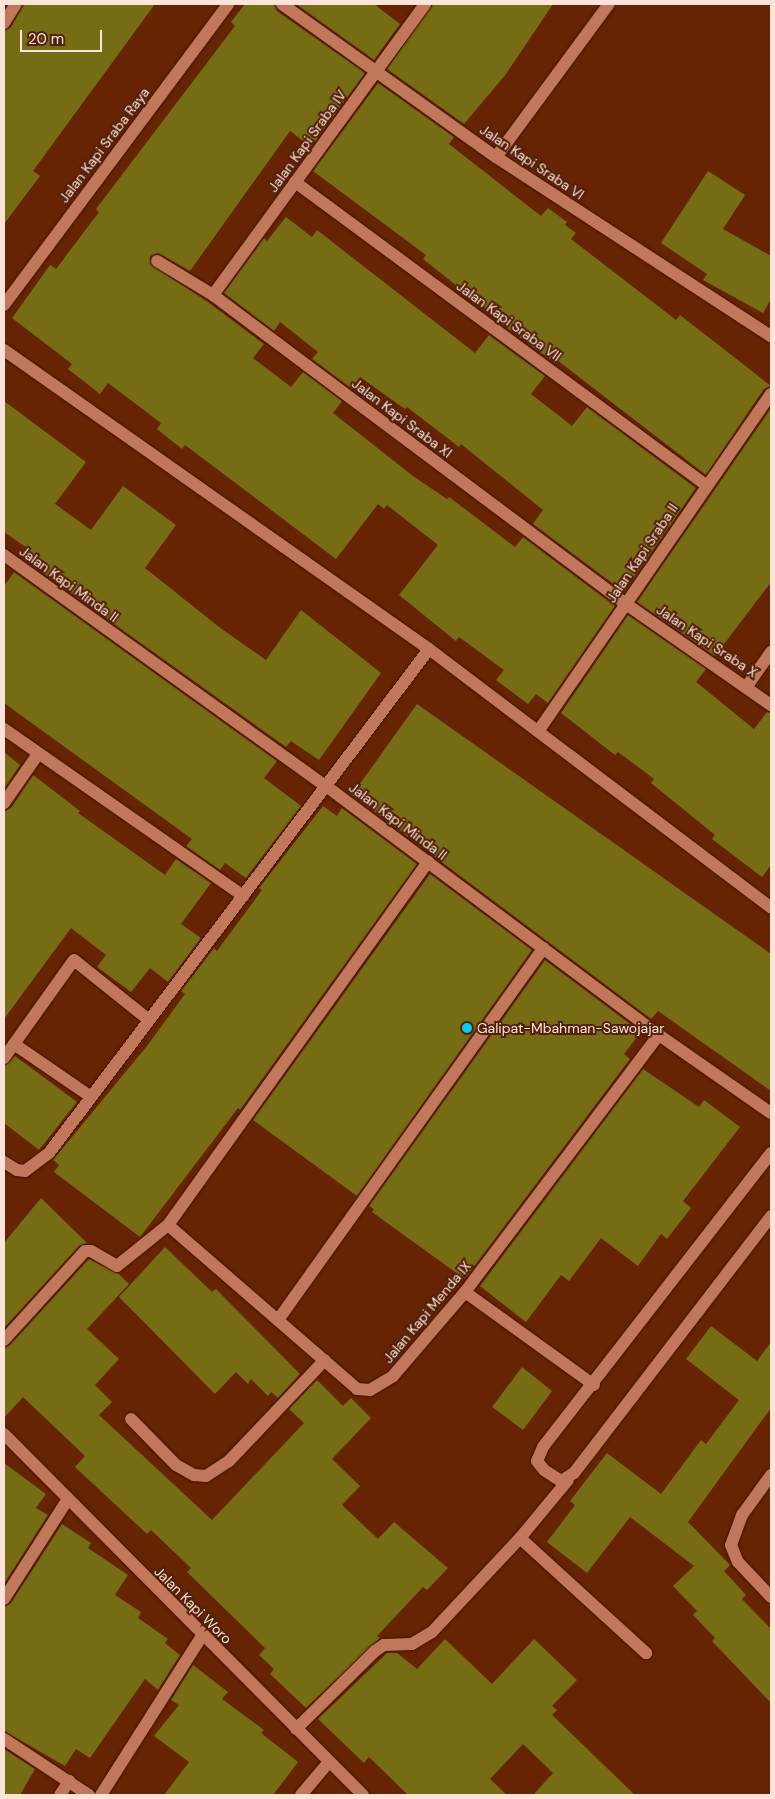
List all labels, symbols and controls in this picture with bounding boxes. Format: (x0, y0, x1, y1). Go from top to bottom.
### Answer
scale bar (22, 20, 105, 52)
text: 20 m (28, 29, 64, 49)
street label: Jalan Kapi Sraba Raya (55, 84, 153, 206)
street label: Jalan Kapi Sraba IV (264, 87, 350, 195)
street label: Jalan Kapi Sraba VI (477, 121, 587, 203)
street label: Jalan Kapi Sraba VII (453, 277, 565, 365)
street label: Jalan Kapi Sraba XI (349, 375, 455, 461)
street label: Jalan Kapi Sraba II (603, 500, 681, 606)
street label: Jalan Kapi Minda II (16, 542, 122, 626)
street label: Jalan Kapi Sraba X (653, 601, 761, 681)
street label: Jalan Kapi Minda II (346, 779, 450, 863)
place label: Galipat-Mbahman-Sawojajar (477, 1020, 664, 1036)
marker: Galipat-Mbahman-Sawojajar (461, 1022, 473, 1034)
street label: Jalan Kapi Menda IX (379, 1258, 475, 1366)
street label: Jalan Kapi Woro (151, 1563, 235, 1647)

